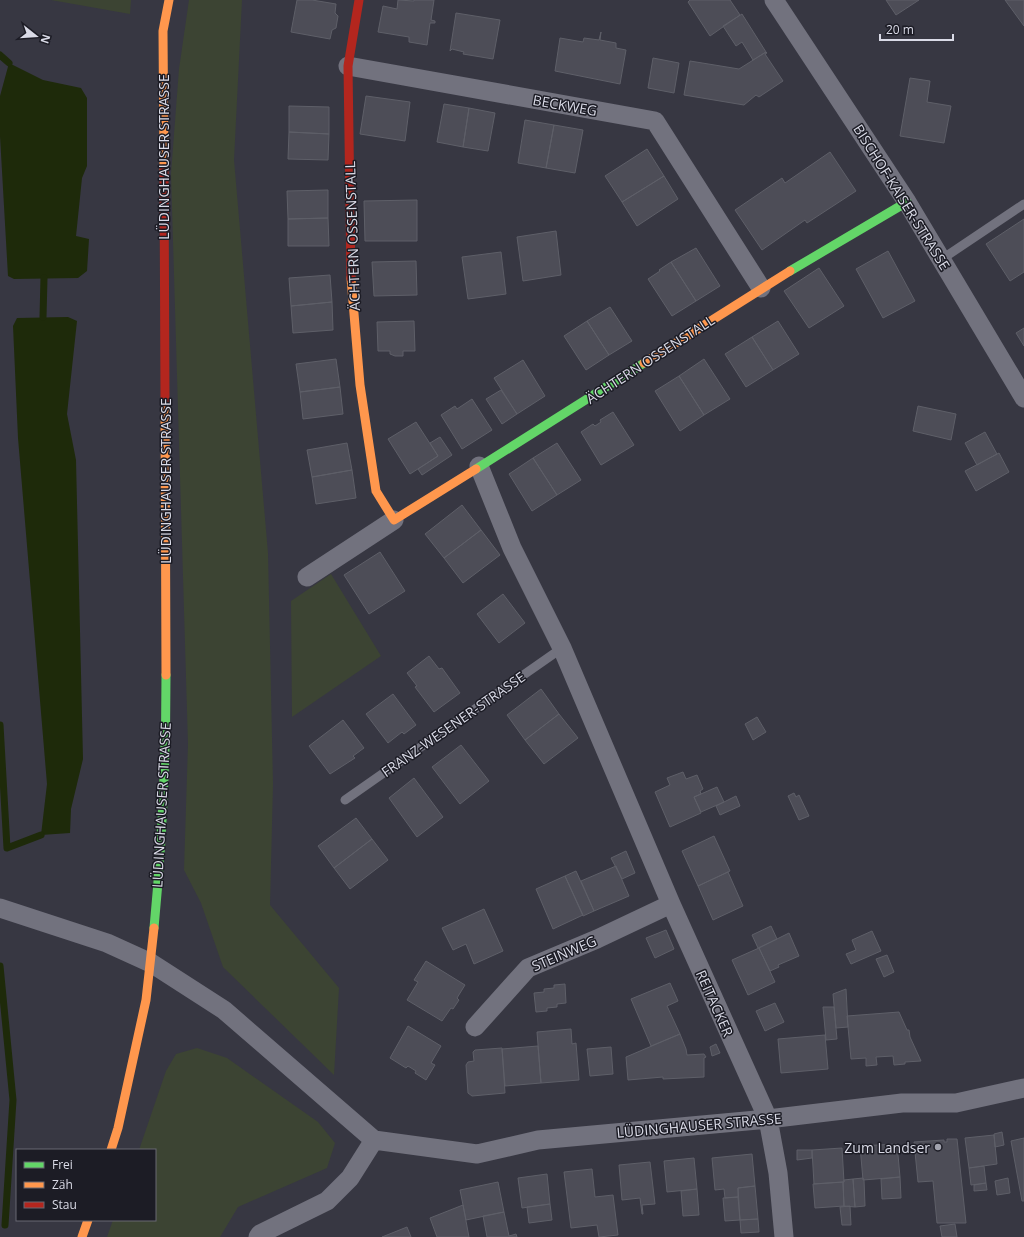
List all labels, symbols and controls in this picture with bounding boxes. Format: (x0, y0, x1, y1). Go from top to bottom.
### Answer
north arrow (16, 16, 56, 56)
scale bar (880, 16, 953, 42)
text: 20 m (886, 21, 914, 38)
text: N (38, 33, 55, 46)
street label: LÜDINGHAUSER STRASSE (154, 74, 173, 240)
street label: BECKWEG (531, 90, 599, 120)
street label: BISCHOF-KAISER-STRASSE (849, 121, 955, 273)
street label: ÄCHTERN OSSENSTALL (340, 161, 364, 311)
street label: ÄCHTERN OSSENSTALL (582, 310, 718, 408)
street label: LÜDINGHAUSER STRASSE (156, 398, 175, 564)
street label: FRANZ-WESENER-STRASSE (377, 667, 529, 781)
street label: LÜDINGHAUSER STRASSE (147, 722, 175, 888)
street label: STEINWEG (529, 931, 599, 975)
street label: REITACKER (692, 967, 738, 1039)
street label: LÜDINGHAUSER STRASSE (616, 1108, 782, 1142)
place label: Zum Landser (844, 1138, 930, 1157)
marker: Zum Landser (933, 1142, 943, 1152)
legend (16, 1149, 156, 1221)
text: Frei (52, 1156, 73, 1173)
text: Zäh (52, 1176, 73, 1193)
text: Stau (52, 1196, 77, 1213)

